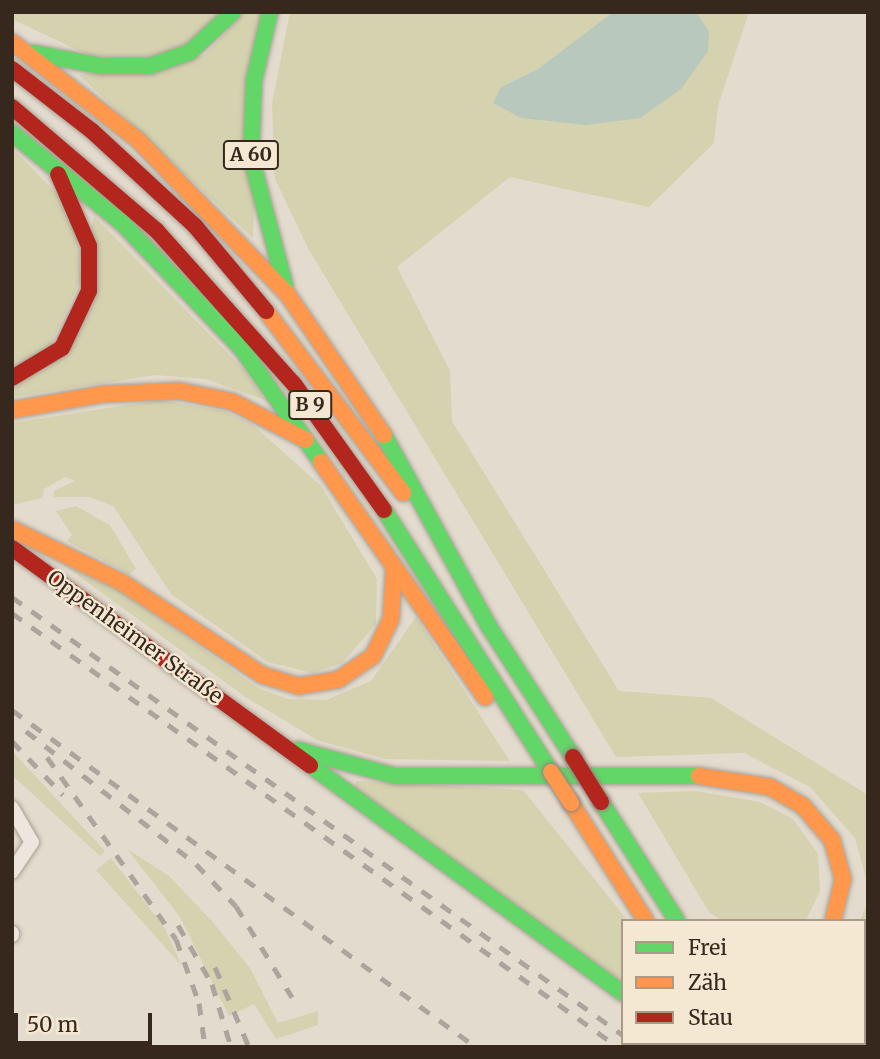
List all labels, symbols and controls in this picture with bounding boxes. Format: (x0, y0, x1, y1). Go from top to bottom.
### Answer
road number: A 60 (221, 140, 281, 170)
road number: B 9 (287, 390, 333, 420)
street label: Oppenheimer Straße (42, 565, 228, 709)
legend (621, 919, 866, 1045)
text: Frei (688, 934, 727, 961)
text: Zäh (688, 969, 727, 996)
scale bar (18, 1000, 156, 1044)
text: Stau (688, 1004, 733, 1031)
text: 50 m (27, 1011, 78, 1038)

